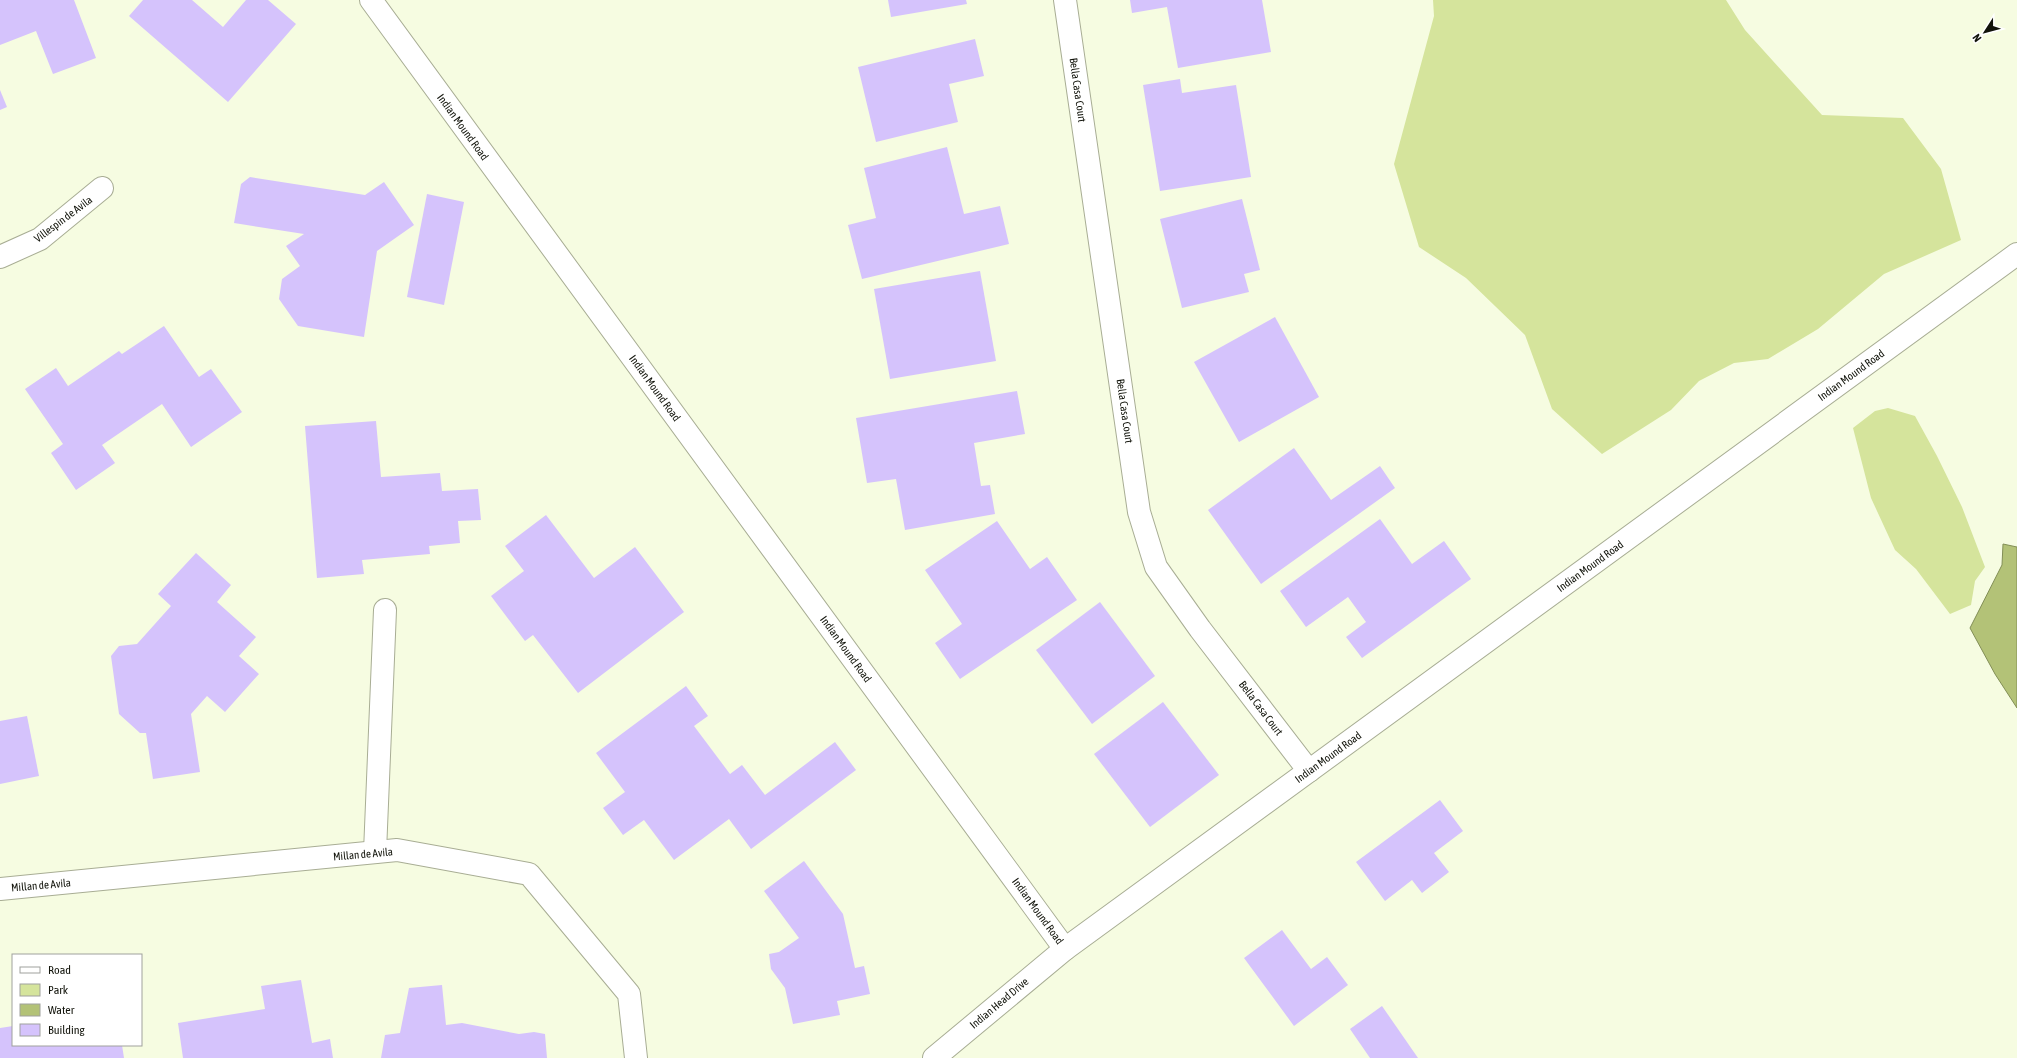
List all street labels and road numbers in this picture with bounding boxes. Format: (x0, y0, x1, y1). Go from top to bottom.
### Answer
street label: Bella Casa Court (1068, 57, 1088, 123)
street label: Indian Mound Road (435, 92, 491, 162)
street label: Villespin de Avila (32, 193, 94, 245)
street label: Indian Mound Road (1816, 347, 1886, 403)
street label: Indian Mound Road (627, 353, 683, 423)
street label: Bella Casa Court (1115, 378, 1135, 444)
street label: Indian Mound Road (1555, 538, 1625, 594)
street label: Indian Mound Road (818, 614, 874, 684)
street label: Bella Casa Court (1237, 678, 1285, 738)
street label: Indian Mound Road (1293, 729, 1363, 785)
street label: Millan de Avila (333, 845, 393, 863)
street label: Millan de Avila (11, 876, 71, 894)
street label: Indian Mound Road (1010, 876, 1066, 946)
street label: Indian Head Drive (967, 975, 1031, 1031)

